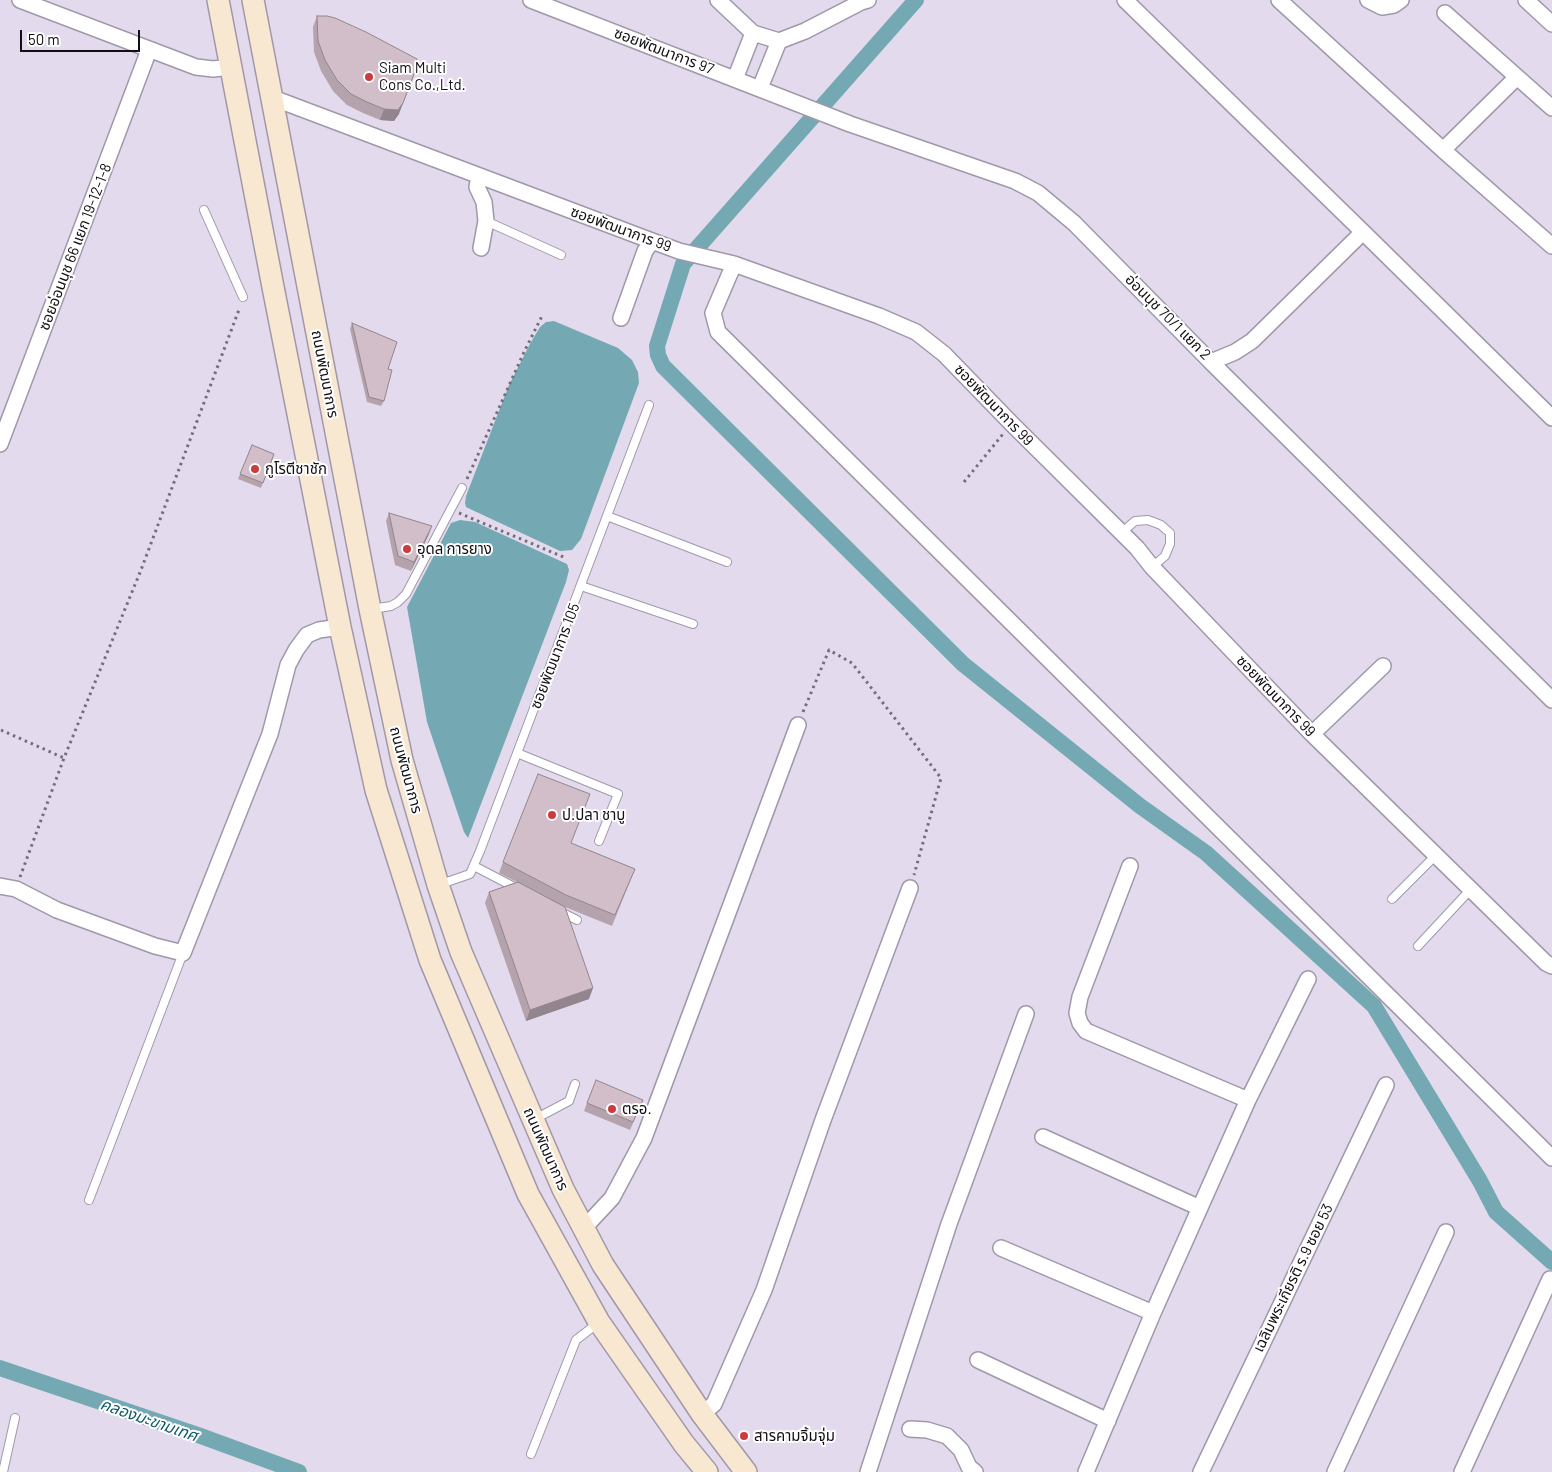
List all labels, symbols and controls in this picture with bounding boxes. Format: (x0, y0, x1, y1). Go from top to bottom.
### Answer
scale bar (22, 20, 142, 52)
street label: ซอยพัฒนาการ 97 (612, 24, 716, 78)
text: 50 m (28, 30, 60, 48)
place label: Siam Multi Cons Co.,Ltd. (379, 59, 466, 94)
marker: Siam Multi Cons Co.,Ltd. (363, 71, 375, 83)
street label: ซอยอ่อนนุช 66 แยก 19-12-1-8 (35, 161, 115, 333)
street label: ซอยพัฒนาการ 99 (568, 202, 674, 256)
street label: อ่อนนุช 70/1 แยก 2 (1121, 270, 1215, 364)
street label: ถนนพัฒนาการ (308, 329, 342, 419)
street label: ซอยพัฒนาการ 99 (951, 361, 1037, 449)
place label: กูโรตีชาชัก (265, 460, 327, 478)
marker: กูโรตีชาชัก (249, 463, 261, 475)
place label: อุดล การยาง (417, 540, 492, 558)
marker: อุดล การยาง (401, 543, 413, 555)
street label: ซอยพัฒนาการ 105 (527, 601, 583, 711)
street label: ซอยพัฒนาการ 99 (1233, 652, 1319, 740)
street label: ถนนพัฒนาการ (386, 725, 426, 815)
place label: ป.ปลา ชาบู (562, 806, 625, 824)
marker: ป.ปลา ชาบู (546, 809, 558, 821)
place label: ตรอ. (622, 1100, 652, 1118)
marker: ตรอ. (606, 1103, 618, 1115)
street label: ถนนพัฒนาการ (520, 1105, 572, 1193)
street label: เฉลิมพระเกียรติ ร.9 ซอย 53 (1249, 1201, 1337, 1355)
water label: คลองมะขามเทศ (98, 1394, 200, 1446)
place label: สารคามจิ้มจุ่ม (754, 1427, 835, 1445)
marker: สารคามจิ้มจุ่ม (738, 1430, 750, 1442)

